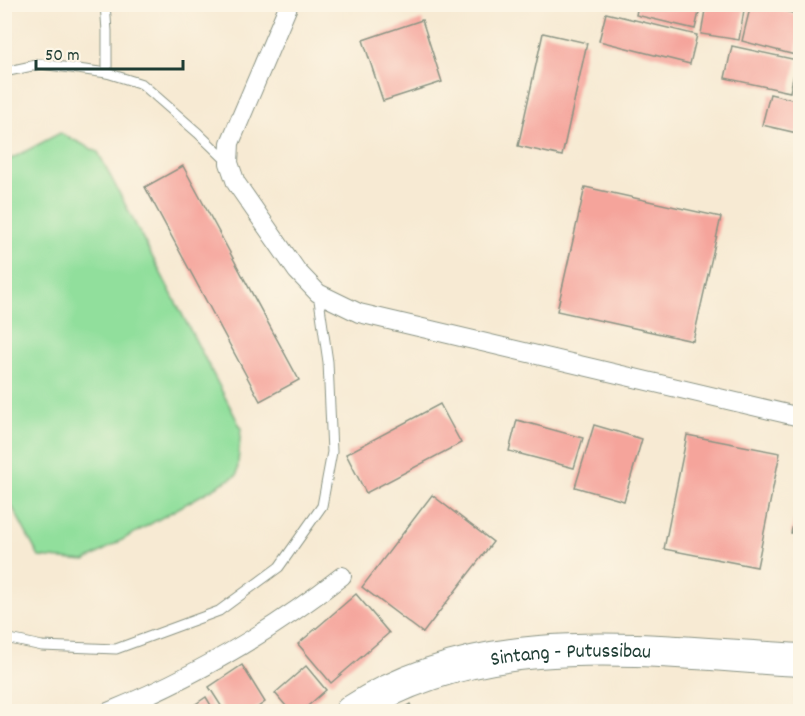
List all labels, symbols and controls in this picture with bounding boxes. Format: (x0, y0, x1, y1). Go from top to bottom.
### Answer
scale bar (36, 33, 183, 71)
text: 50 m (45, 44, 80, 69)
street label: Sintang - Putussibau (488, 637, 652, 676)

